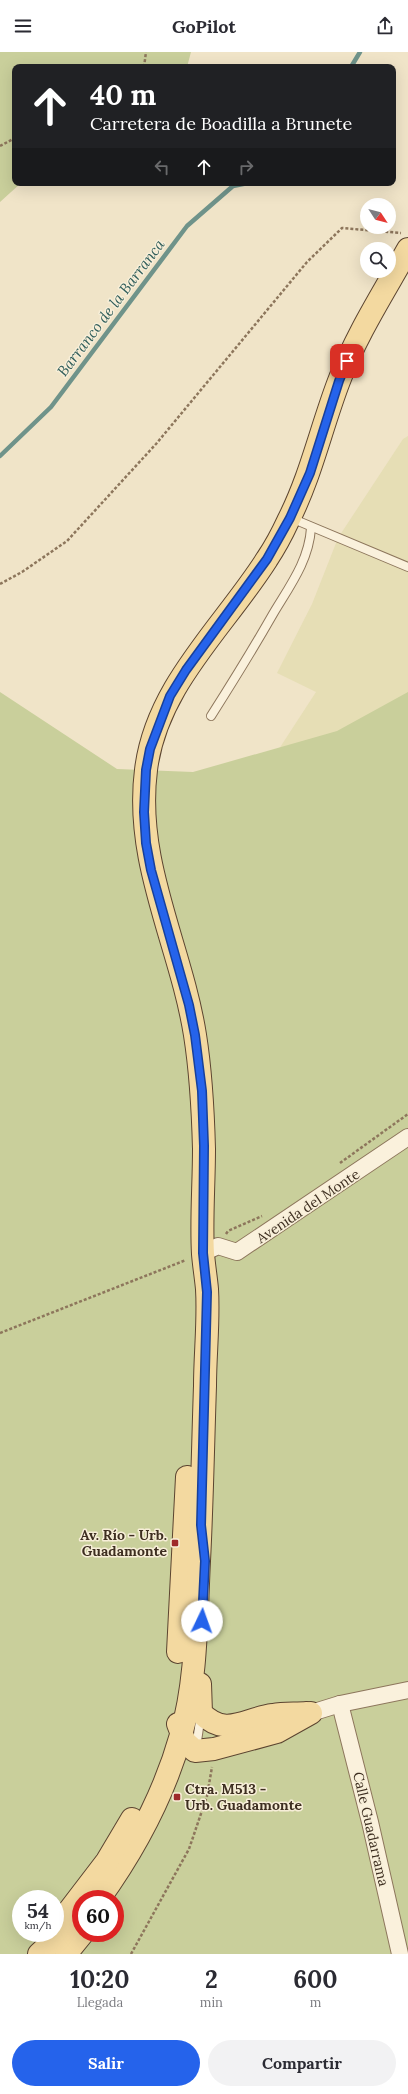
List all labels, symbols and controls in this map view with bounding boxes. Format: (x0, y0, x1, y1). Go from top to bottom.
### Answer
icon: menu (12, 15, 34, 37)
text: GoPilot (172, 15, 236, 38)
icon: share (374, 15, 396, 37)
text: 40 m (90, 77, 156, 113)
icon: ahead (24, 80, 76, 132)
text: Carretera de Boadilla a Brunete (90, 112, 352, 135)
icon: left (151, 156, 173, 178)
icon: ahead (193, 156, 215, 178)
icon: right (235, 156, 257, 178)
north arrow (360, 198, 396, 234)
map controls (360, 198, 396, 278)
water label: Barranco de la Barranca (53, 235, 169, 380)
button: search (360, 242, 396, 278)
pin (330, 344, 364, 378)
icon: arrive (336, 350, 358, 372)
street label: Avenida del Monte (252, 1165, 363, 1248)
place label: Av. Río - Urb. Guadamonte (80, 1526, 167, 1560)
marker: Av. Río - Urb. Guadamonte (170, 1538, 180, 1548)
position arrow (181, 1600, 223, 1642)
street label: Calle Guadarrama (349, 1770, 393, 1888)
place label: Ctra. M513 - Urb. Guadamonte (185, 1780, 302, 1814)
marker: Ctra. M513 - Urb. Guadamonte (172, 1792, 182, 1802)
speed limit sign: 60 (72, 1890, 124, 1942)
text: 54 (27, 1898, 49, 1923)
text: km/h (24, 1919, 52, 1932)
text: 10:20 (70, 1964, 129, 1995)
text: 2 (205, 1964, 218, 1995)
text: 600 (293, 1964, 338, 1995)
text: Llegada (77, 1994, 123, 2011)
text: min (200, 1994, 223, 2011)
text: m (310, 1994, 321, 2011)
button: Salir (12, 2040, 200, 2086)
button: Compartir (208, 2040, 396, 2086)

